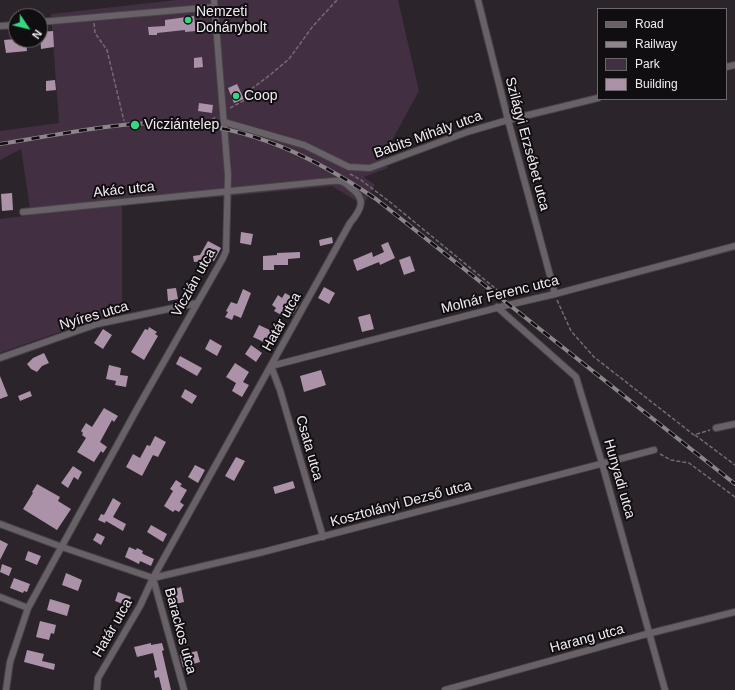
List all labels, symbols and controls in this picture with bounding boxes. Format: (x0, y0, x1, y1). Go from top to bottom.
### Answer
place label: Nemzeti Dohánybolt (196, 4, 267, 36)
north arrow (8, 8, 48, 48)
legend (597, 8, 727, 100)
marker: Nemzeti Dohánybolt (183, 15, 193, 25)
text: Road (635, 17, 664, 31)
text: N (30, 28, 44, 41)
text: Railway (635, 37, 677, 51)
text: Park (635, 57, 660, 71)
street label: Szilágyi Erzsébet utca (501, 75, 553, 213)
text: Building (635, 77, 678, 91)
place label: Coop (244, 88, 277, 104)
marker: Coop (231, 91, 241, 101)
street label: Babits Mihály utca (372, 108, 484, 162)
place label: Vicziántelep (144, 117, 219, 133)
marker: Vicziántelep (129, 119, 141, 131)
street label: Akác utca (93, 178, 155, 202)
street label: Viczián utca (168, 246, 220, 320)
street label: Molnár Ferenc utca (439, 272, 561, 318)
street label: Határ utca (259, 290, 305, 354)
street label: Nyíres utca (58, 298, 130, 334)
street label: Csata utca (292, 414, 326, 482)
street label: Hunyadi utca (600, 437, 638, 521)
street label: Kosztolányi Dezső utca (329, 477, 473, 531)
street label: Barackos utca (160, 586, 200, 676)
street label: Határ utca (90, 596, 136, 660)
street label: Harang utca (548, 621, 626, 657)

